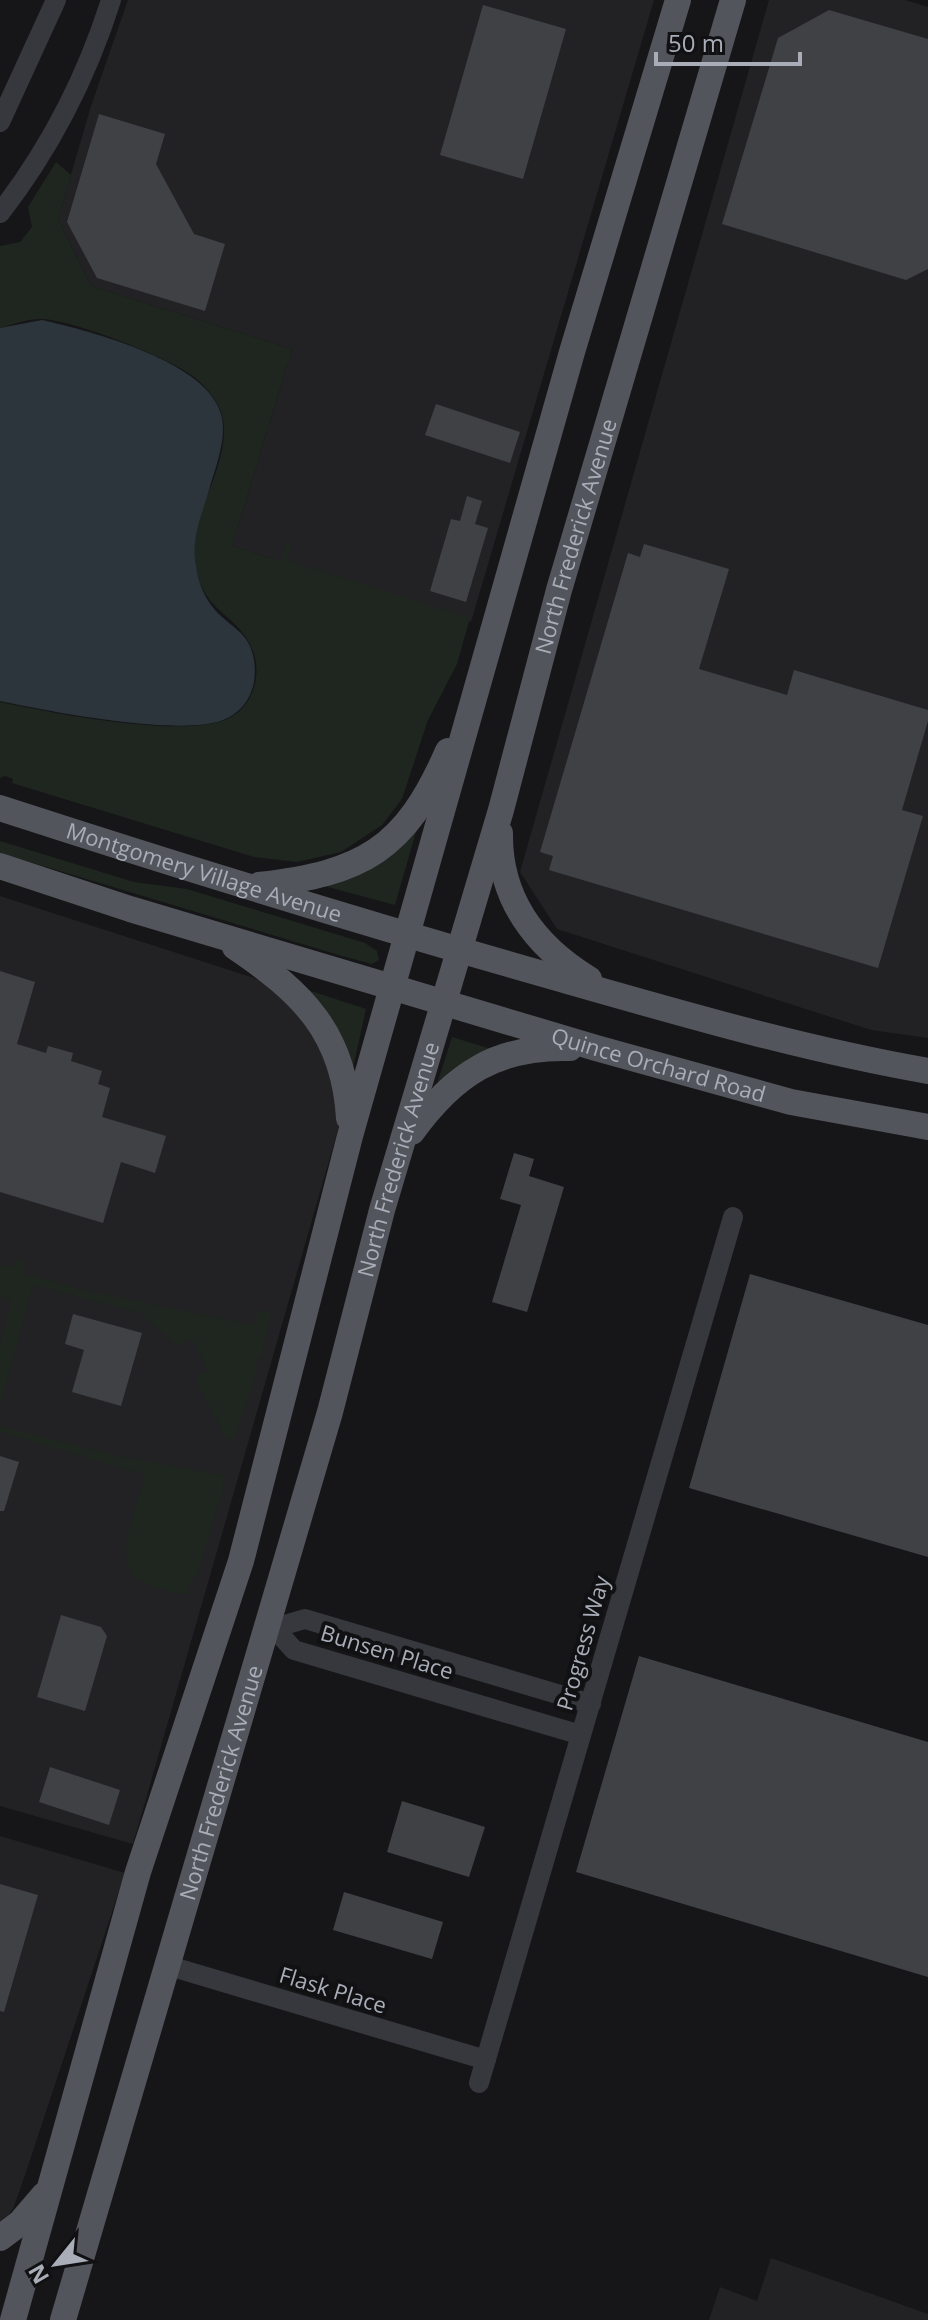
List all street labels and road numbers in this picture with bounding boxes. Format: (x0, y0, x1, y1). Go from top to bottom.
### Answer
street label: North Frederick Avenue (527, 415, 623, 657)
street label: Montgomery Village Avenue (63, 814, 346, 928)
street label: Quince Orchard Road (548, 1020, 769, 1108)
street label: North Frederick Avenue (349, 1038, 445, 1280)
street label: Progress Way (548, 1571, 616, 1714)
street label: Bunsen Place (317, 1617, 457, 1685)
street label: North Frederick Avenue (171, 1661, 269, 1903)
street label: Flask Place (276, 1959, 391, 2020)

